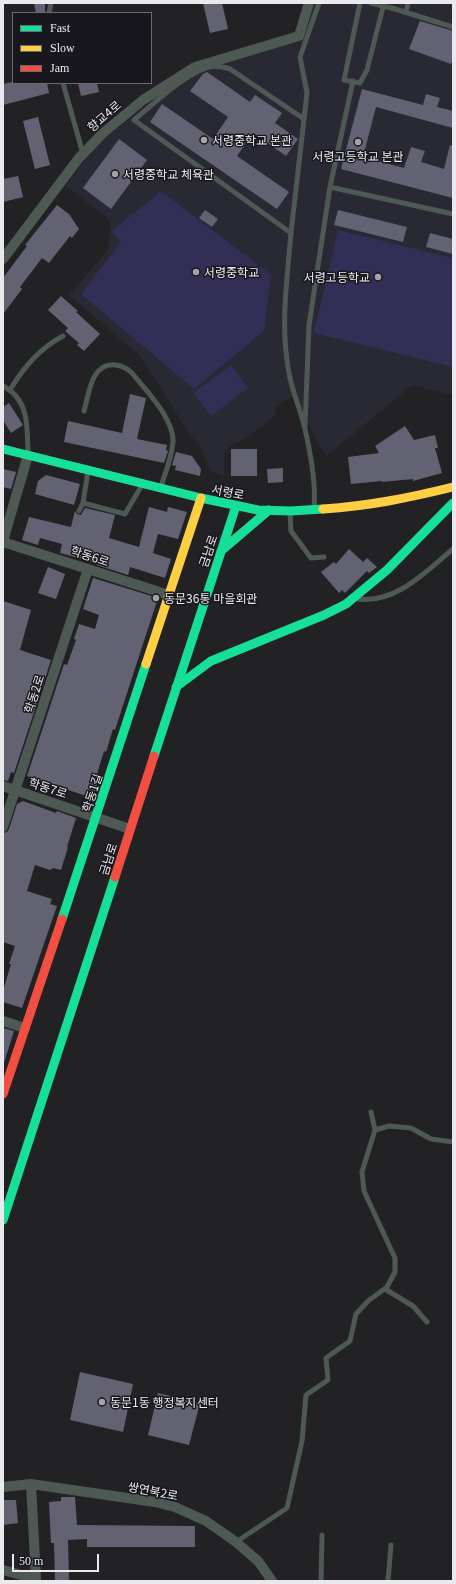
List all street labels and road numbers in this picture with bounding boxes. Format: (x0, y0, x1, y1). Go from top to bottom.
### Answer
street label: 향교4로 (84, 98, 124, 134)
street label: 서령로 (210, 482, 246, 502)
street label: 금남로 (196, 533, 220, 569)
street label: 학동6로 (69, 543, 111, 569)
street label: 학동2로 (21, 673, 47, 715)
street label: 학동1길 (79, 772, 105, 814)
street label: 학동7로 (27, 775, 69, 801)
street label: 금남로 (96, 841, 120, 877)
street label: 쌍연북2로 (127, 1479, 179, 1503)

